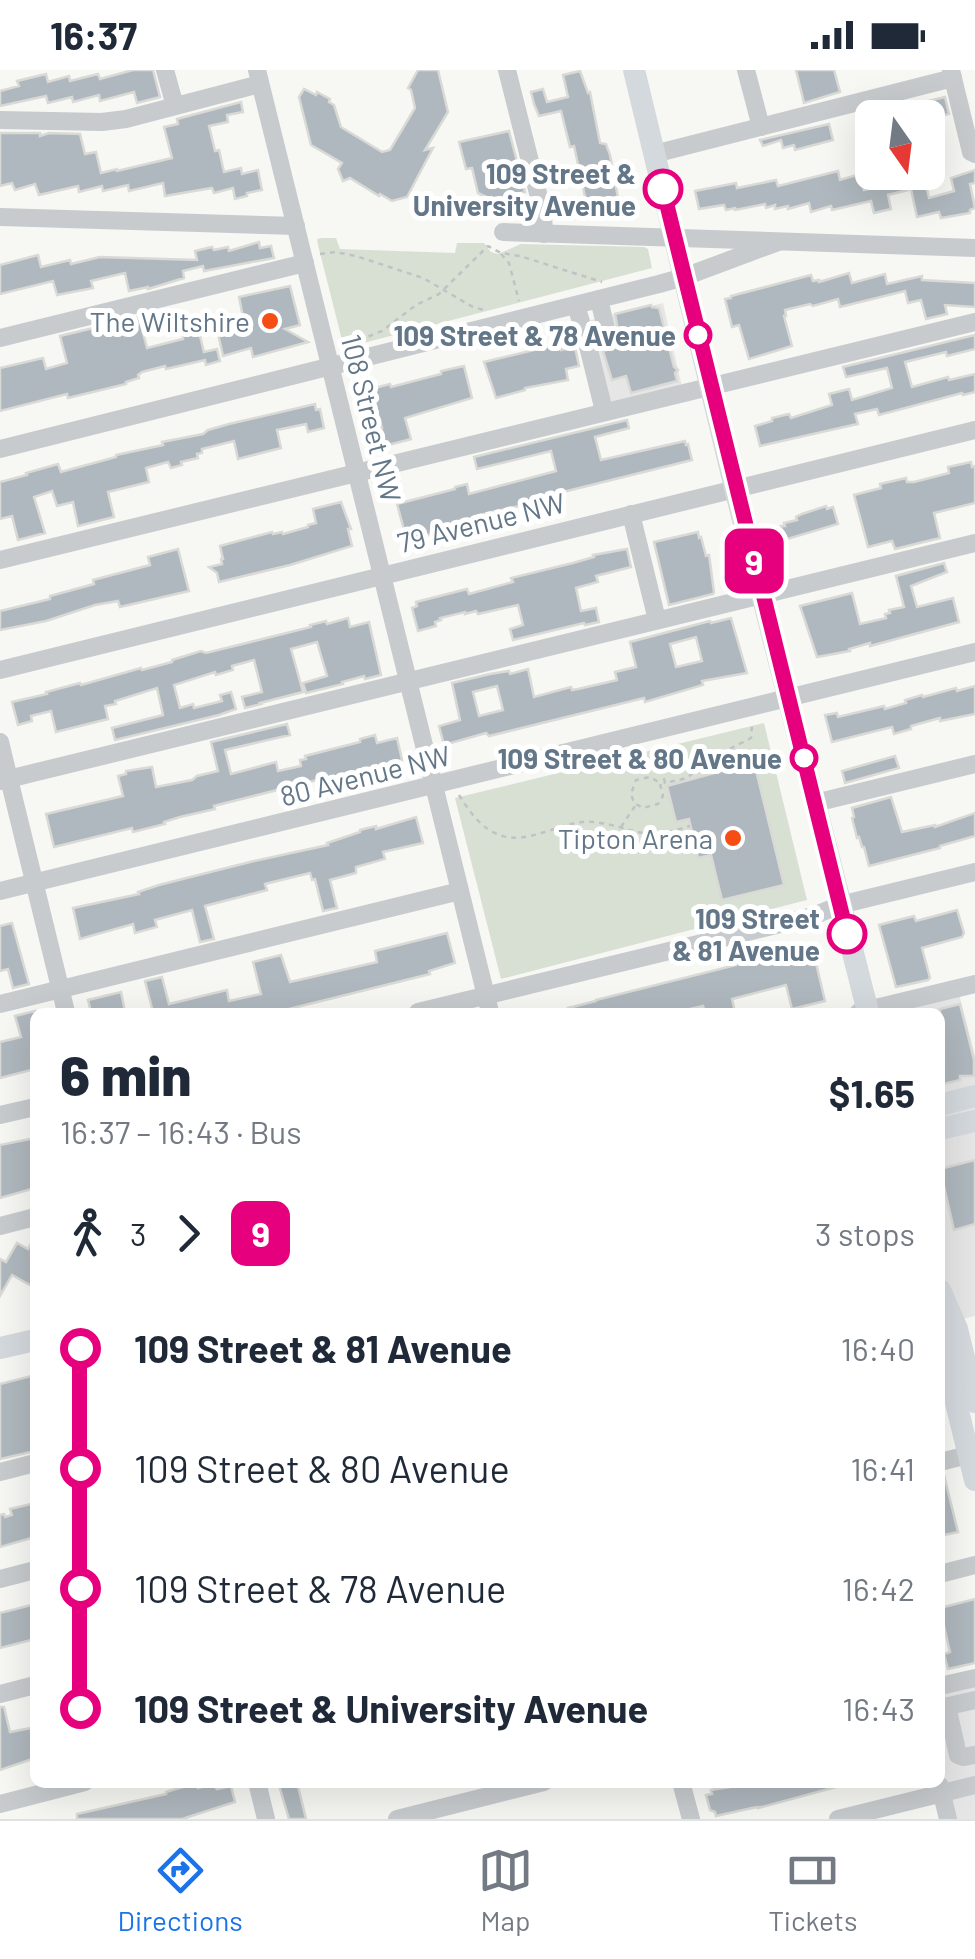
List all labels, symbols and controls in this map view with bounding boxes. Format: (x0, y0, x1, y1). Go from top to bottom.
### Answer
text: 16:37 (50, 12, 137, 58)
north arrow (855, 100, 945, 190)
map controls (855, 100, 945, 190)
place label: 109 Street & University Avenue (413, 156, 636, 222)
marker: 109 Street & University Avenue (644, 170, 682, 208)
place label: The Wiltshire (90, 304, 250, 338)
marker: The Wiltshire (259, 310, 281, 332)
place label: 109 Street & 78 Avenue (393, 318, 676, 352)
marker: 109 Street & 78 Avenue (685, 322, 711, 348)
street label: 108 Street NW (335, 331, 409, 505)
street label: 79 Avenue NW (394, 485, 568, 559)
line badge: 9 (722, 528, 786, 594)
text: 9 (745, 540, 763, 582)
street label: 80 Avenue NW (276, 737, 454, 813)
place label: 109 Street & 80 Avenue (497, 741, 782, 775)
marker: 109 Street & 80 Avenue (791, 745, 817, 771)
place label: Tipton Arena (558, 821, 713, 855)
marker: Tipton Arena (722, 827, 744, 849)
place label: 109 Street & 81 Avenue (672, 901, 820, 967)
marker: 109 Street & 81 Avenue (828, 915, 866, 953)
text: 6 min (60, 1041, 191, 1107)
text: $1.65 (829, 1070, 915, 1116)
text: 16:37 – 16:43 · Bus (60, 1112, 302, 1150)
icon: walk (60, 1206, 115, 1261)
icon: forward (161, 1206, 216, 1261)
text: 9 (251, 1212, 270, 1254)
text: 3 (130, 1214, 146, 1252)
text: 3 stops (815, 1214, 915, 1252)
text: 109 Street & 81 Avenue (134, 1325, 512, 1371)
text: 16:40 (841, 1329, 915, 1367)
text: 109 Street & 80 Avenue (134, 1445, 510, 1491)
text: 16:41 (851, 1449, 915, 1487)
text: 109 Street & 78 Avenue (134, 1565, 506, 1611)
text: 16:42 (842, 1569, 915, 1607)
text: 109 Street & University Avenue (134, 1685, 648, 1731)
text: 16:43 (842, 1689, 915, 1727)
tab: Directions (118, 1843, 243, 1937)
tab: Map (478, 1843, 533, 1937)
tab: Tickets (768, 1843, 857, 1937)

